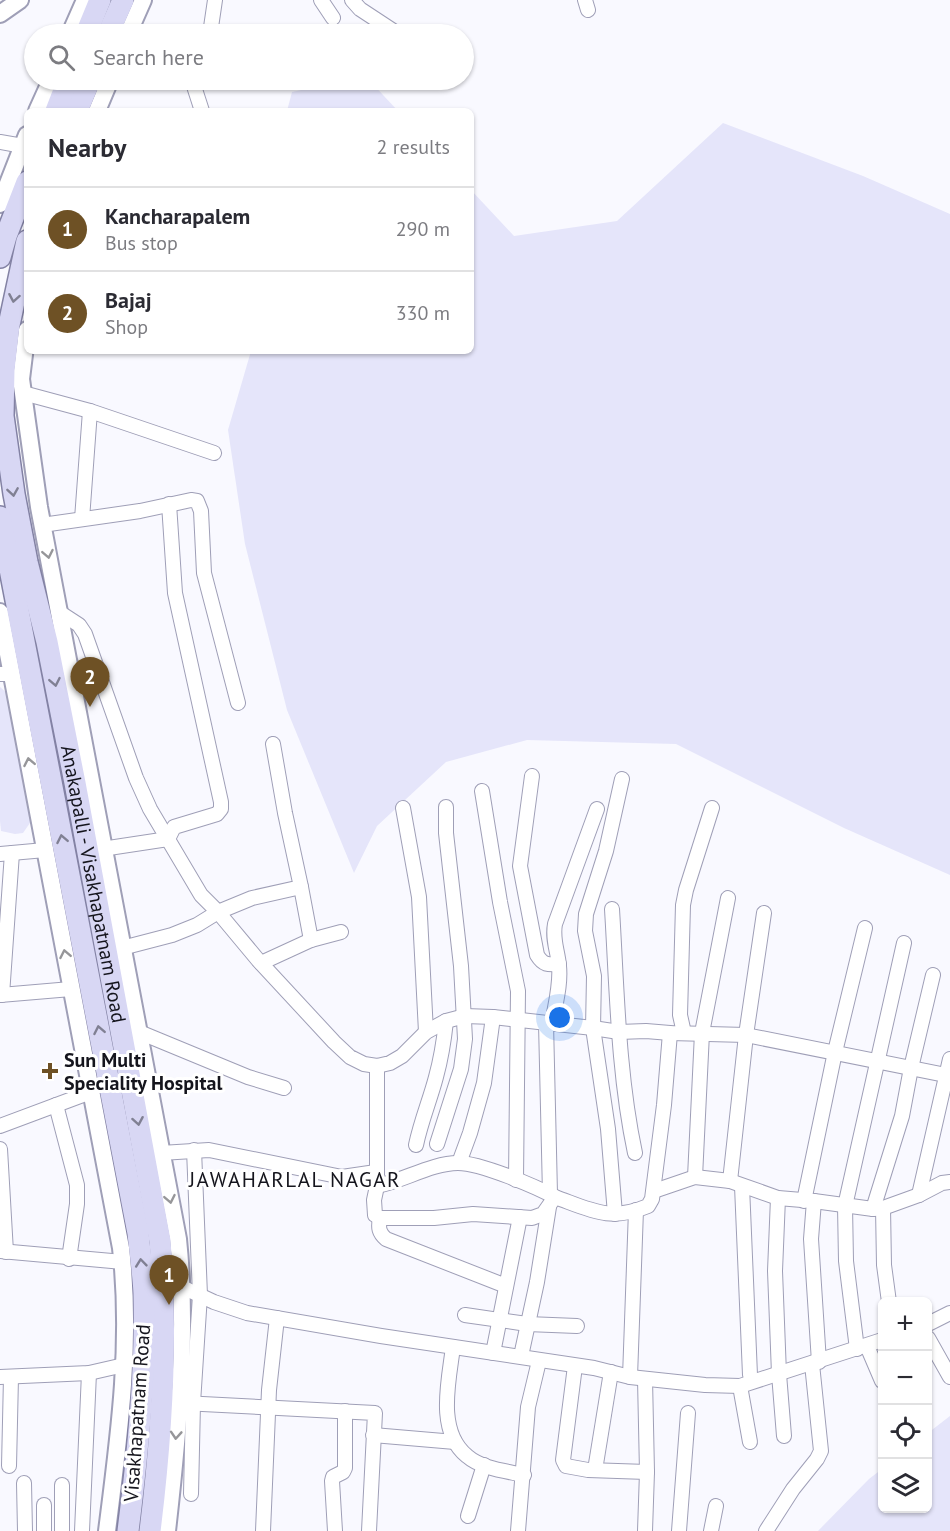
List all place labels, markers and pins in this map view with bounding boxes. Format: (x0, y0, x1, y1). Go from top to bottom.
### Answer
pin: 2 (70, 658, 110, 707)
place label: Sun Multi Speciality Hospital (64, 1047, 222, 1096)
marker: Sun Multi Speciality Hospital (41, 1062, 59, 1080)
pin: 1 (150, 1256, 188, 1305)

